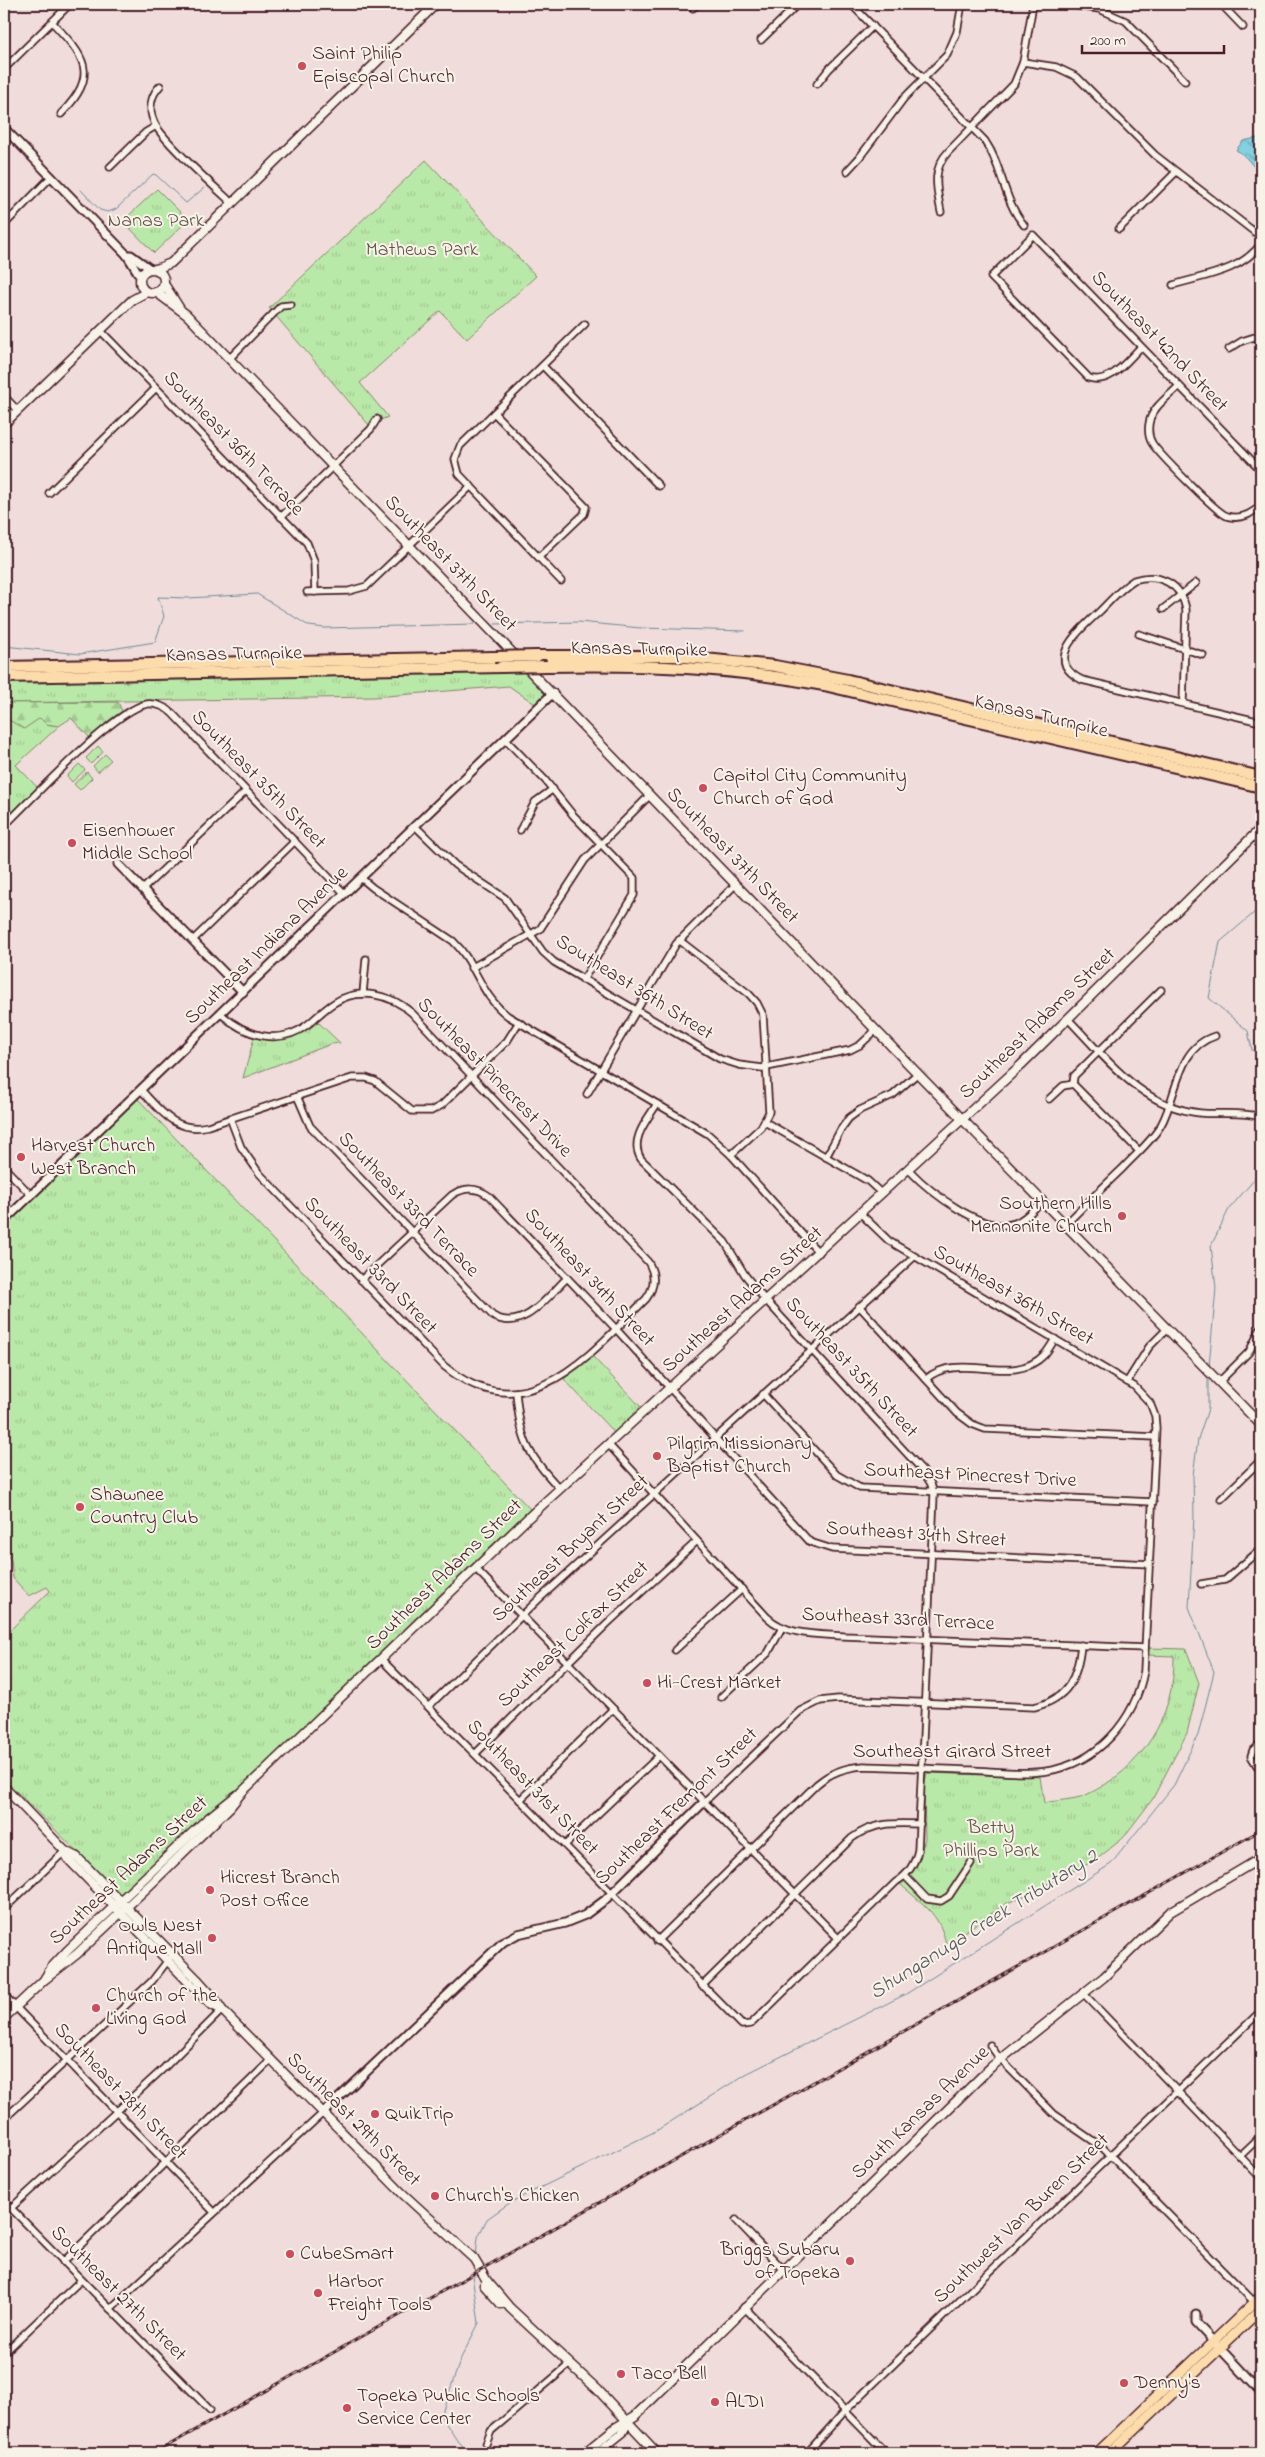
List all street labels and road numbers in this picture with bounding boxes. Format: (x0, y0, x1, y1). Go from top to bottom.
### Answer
street label: Southeast 42nd Street (1084, 265, 1235, 420)
street label: Southeast 36th Terrace (156, 365, 310, 523)
street label: Southeast 37th Street (377, 489, 523, 639)
street label: Kansas Turnpike (571, 634, 707, 666)
street label: Kansas Turnpike (166, 639, 302, 671)
street label: Kansas Turnpike (971, 688, 1111, 746)
street label: Southeast 35th Street (184, 704, 332, 856)
street label: Southeast 37th Street (659, 781, 805, 931)
street label: Southeast Indiana Avenue (178, 860, 356, 1032)
street label: Southeast 36th Street (549, 928, 719, 1048)
street label: Southeast Adams Street (953, 941, 1123, 1107)
street label: Southeast Pinecrest Drive (410, 991, 578, 1165)
street label: Southeast 33rd Terrace (331, 1126, 485, 1284)
street label: Southeast 33rd Street (296, 1191, 444, 1342)
street label: Southeast 34th Street (517, 1202, 661, 1354)
street label: Southeast Adams Street (656, 1219, 830, 1380)
street label: Southeast 36th Street (927, 1238, 1099, 1354)
street label: Southeast 35th Street (778, 1291, 924, 1445)
street label: Southeast Pinecrest Drive (863, 1456, 1077, 1496)
street label: Southeast Bryant Street (486, 1468, 656, 1630)
street label: Southeast Adams Street (360, 1492, 530, 1658)
street label: Southeast 34th Street (825, 1514, 1007, 1556)
street label: Southeast Colfax Street (492, 1555, 657, 1715)
street label: Southeast 33rd Terrace (801, 1600, 995, 1640)
street label: Southeast 31st Street (459, 1713, 605, 1863)
street label: Southeast Fremont Street (589, 1721, 765, 1893)
street label: Southeast Girard Street (853, 1738, 1052, 1767)
street label: Southeast Adams Street (43, 1789, 215, 1953)
street label: Southeast 28th Street (47, 2017, 194, 2168)
street label: South Kansas Avenue (845, 2039, 997, 2187)
street label: Southeast 29th Street (279, 2046, 427, 2194)
street label: Southwest Van Buren Street (927, 2127, 1117, 2311)
street label: Southeast 27th Street (43, 2219, 193, 2369)

